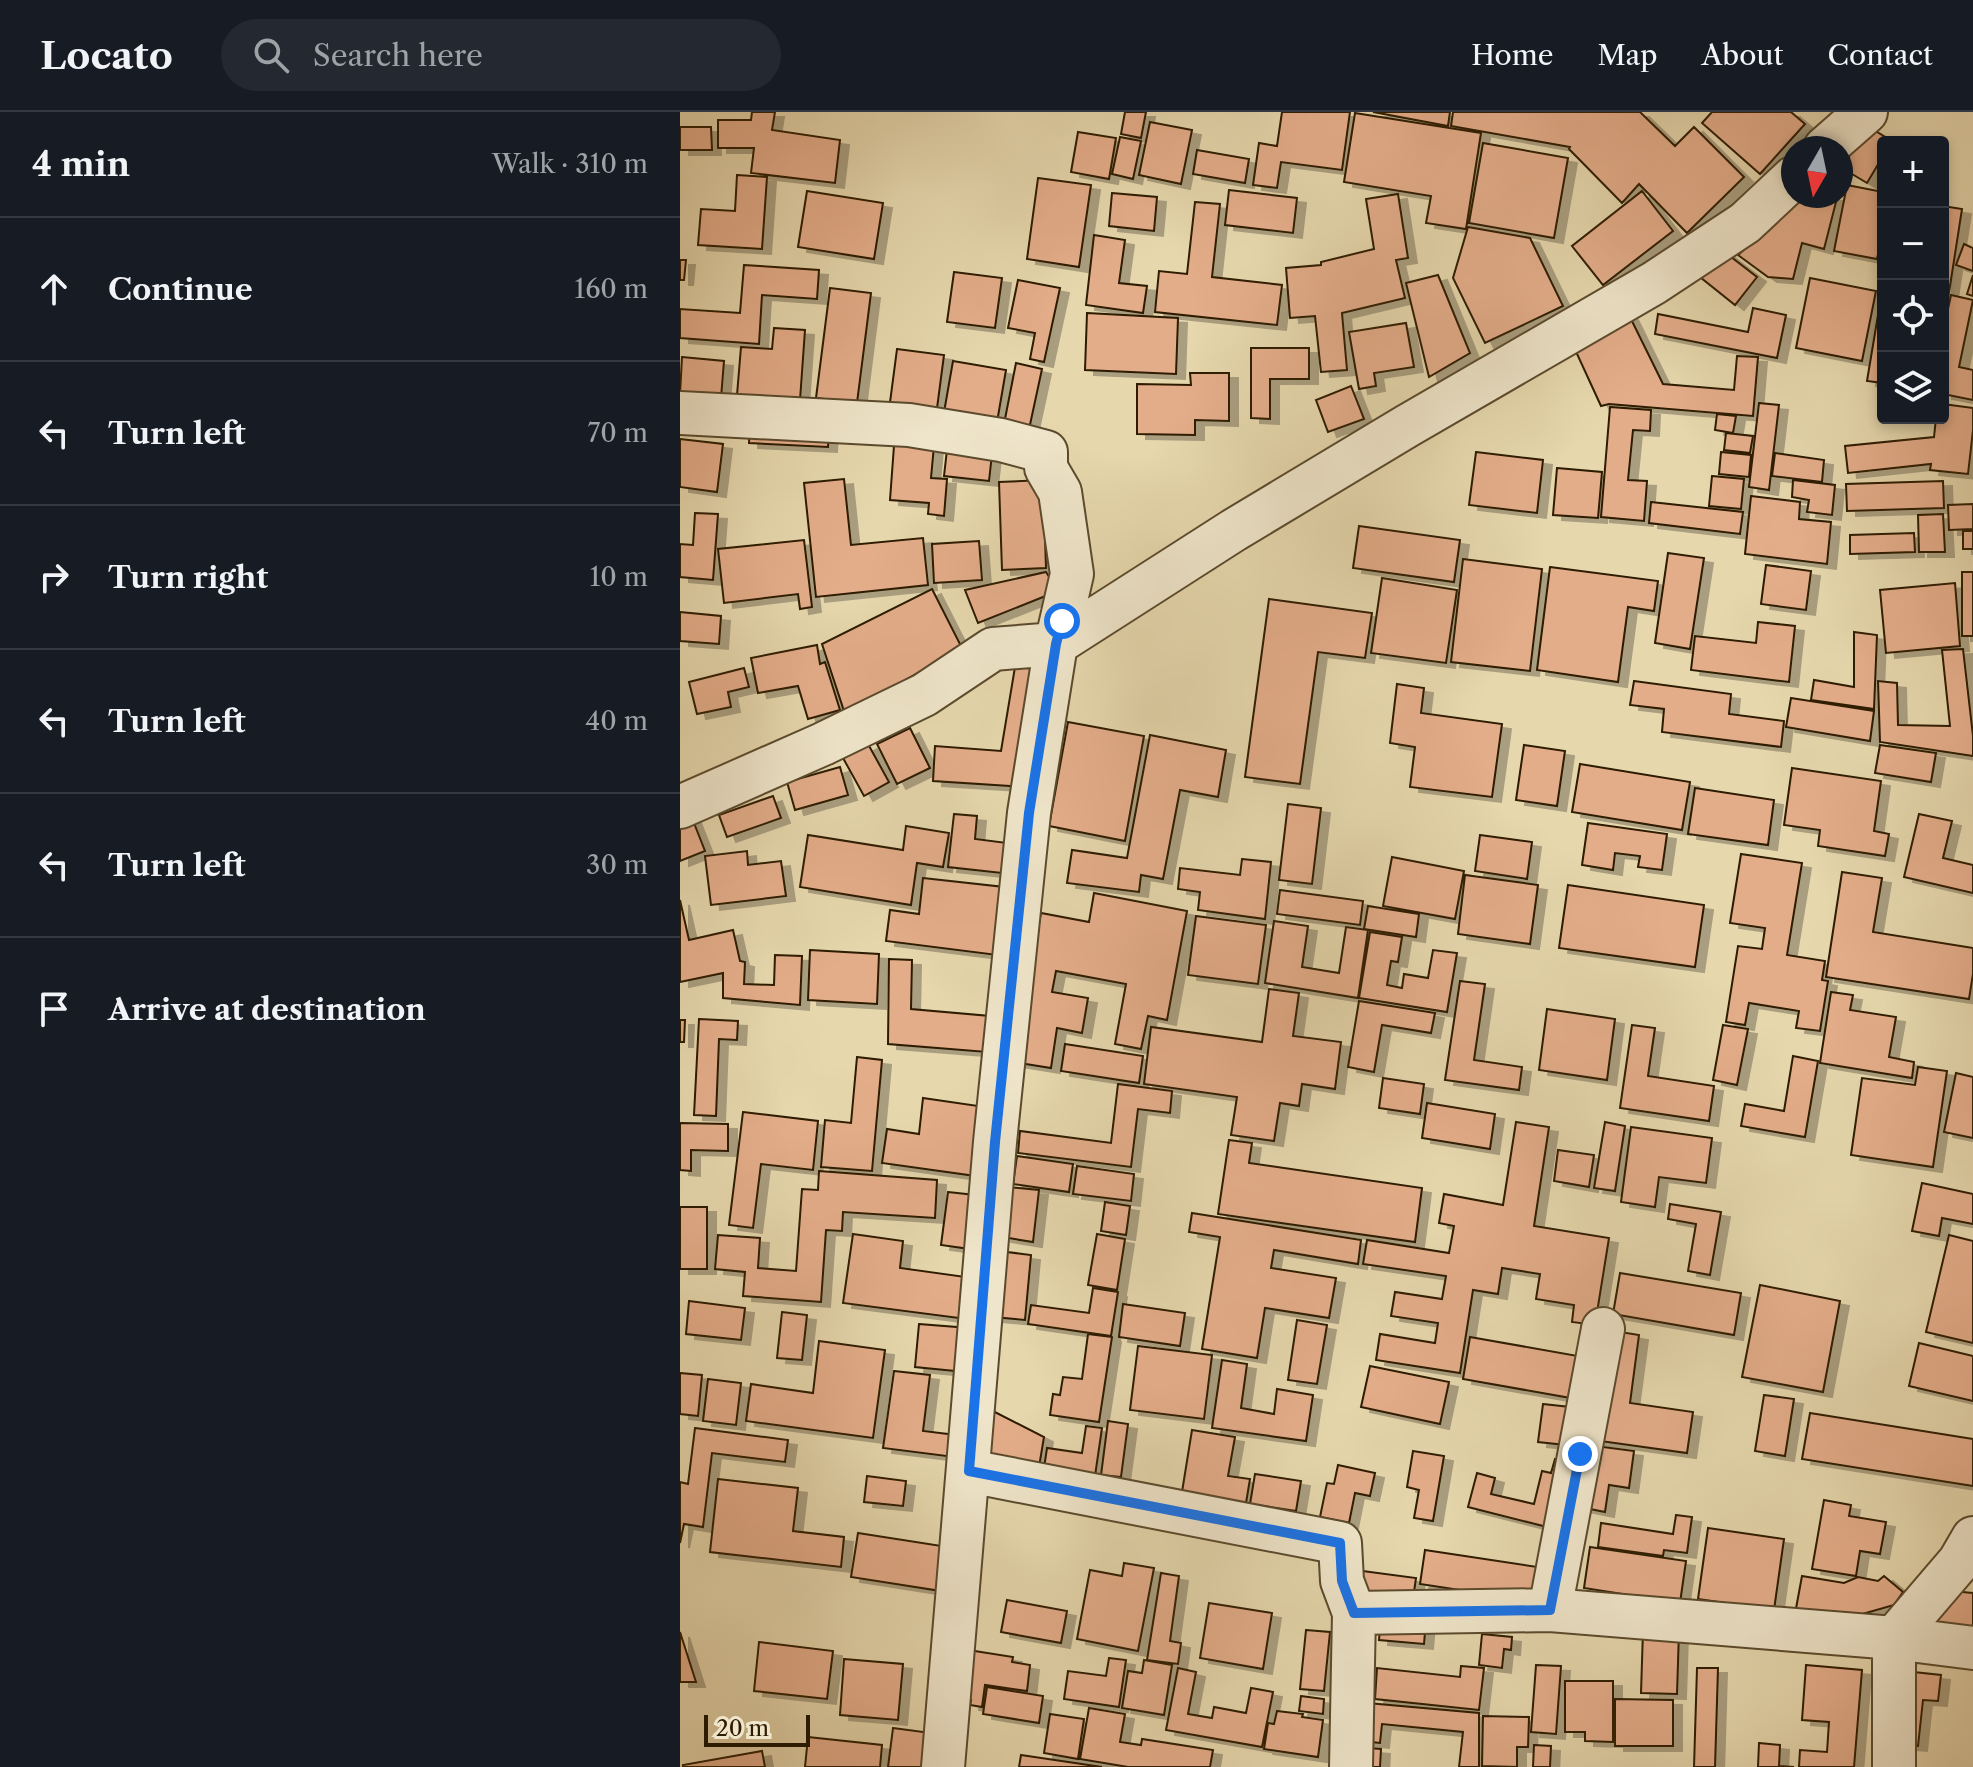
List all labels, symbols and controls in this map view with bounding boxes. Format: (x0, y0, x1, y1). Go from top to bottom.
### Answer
search box (221, 19, 781, 91)
text: Locato (40, 32, 173, 79)
icon: search (249, 33, 293, 77)
text: Search here (313, 37, 483, 74)
text: Home (1471, 38, 1553, 72)
text: Map (1597, 38, 1657, 72)
text: About (1701, 38, 1783, 72)
text: Contact (1827, 38, 1933, 72)
north arrow (1781, 136, 1853, 208)
map controls (1877, 136, 1949, 424)
button: + (1877, 136, 1949, 208)
text: 4 min (32, 143, 130, 185)
text: Walk · 310 m (492, 148, 648, 180)
button: − (1877, 208, 1949, 280)
icon: ahead (32, 267, 76, 311)
text: Continue (108, 271, 253, 308)
text: 160 m (574, 273, 648, 305)
button: locate (1877, 280, 1949, 352)
button: layers (1877, 352, 1949, 424)
icon: left (32, 411, 76, 455)
text: Turn left (108, 415, 245, 452)
text: 70 m (588, 417, 648, 449)
icon: right (32, 555, 76, 599)
text: Turn right (108, 559, 268, 596)
text: 10 m (589, 561, 648, 593)
route start (1044, 603, 1080, 639)
icon: left (32, 699, 76, 743)
text: Turn left (108, 703, 245, 740)
text: 40 m (585, 705, 648, 737)
icon: left (32, 843, 76, 887)
text: Turn left (108, 847, 245, 884)
text: 30 m (586, 849, 648, 881)
icon: arrive (32, 987, 76, 1031)
text: Arrive at destination (108, 991, 426, 1028)
route end (1562, 1436, 1598, 1472)
scale bar (704, 1711, 810, 1747)
text: 20 m (716, 1715, 769, 1742)

